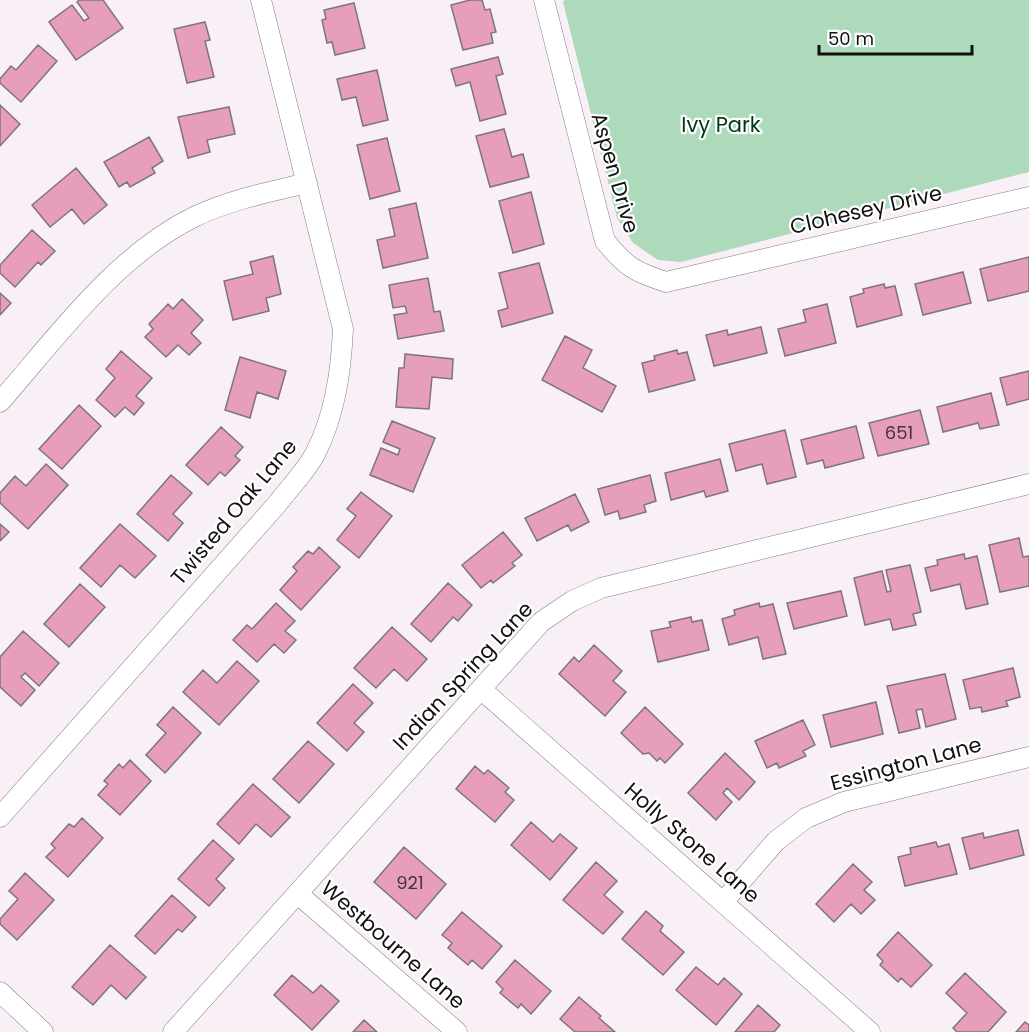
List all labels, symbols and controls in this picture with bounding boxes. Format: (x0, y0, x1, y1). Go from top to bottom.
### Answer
scale bar (819, 18, 972, 56)
text: 50 m (828, 26, 874, 51)
street label: Aspen Drive (584, 109, 647, 236)
park label: Ivy Park (681, 110, 761, 139)
street label: Clohesey Drive (787, 178, 945, 241)
house number: 651 (885, 420, 913, 445)
street label: Twisted Oak Lane (164, 433, 303, 591)
street label: Indian Spring Lane (386, 595, 539, 756)
street label: Essington Lane (827, 729, 985, 798)
street label: Holly Stone Lane (618, 776, 766, 910)
house number: 921 (396, 870, 424, 895)
street label: Westbourne Lane (315, 874, 472, 1016)

